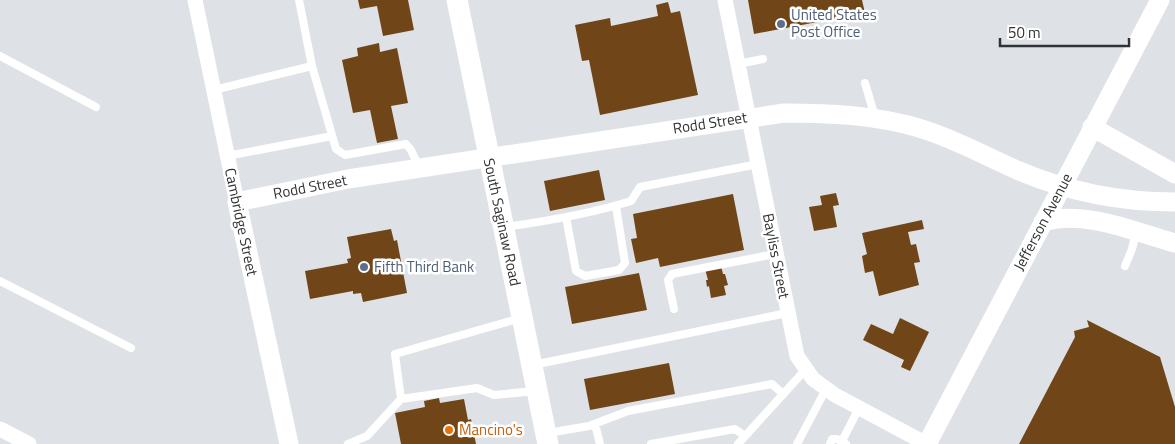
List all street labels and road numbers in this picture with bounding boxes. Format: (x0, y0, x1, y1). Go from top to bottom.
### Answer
street label: Rodd Street (671, 105, 749, 140)
street label: South Saginaw Road (478, 156, 527, 288)
street label: Cambridge Street (219, 166, 264, 279)
street label: Rodd Street (271, 168, 350, 205)
street label: Jefferson Avenue (1007, 169, 1078, 275)
street label: Bayliss Street (757, 211, 796, 301)

